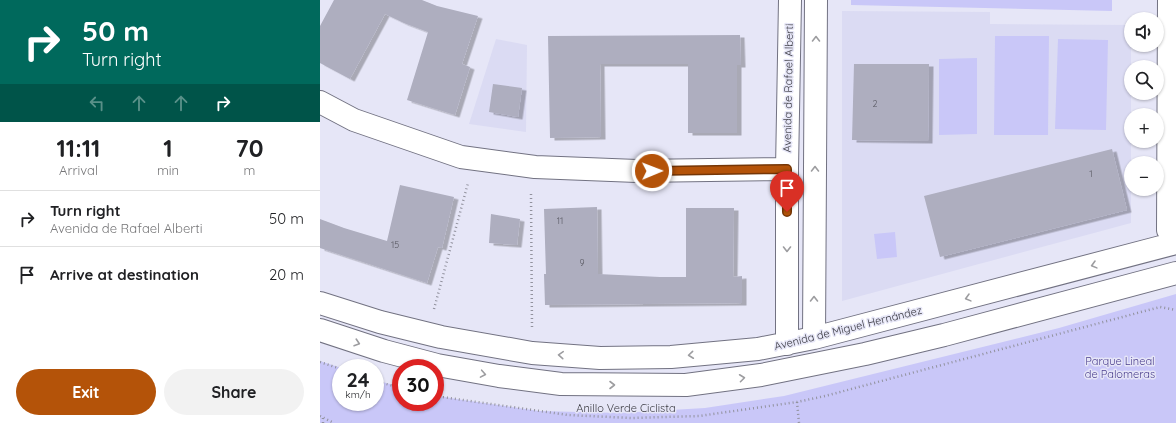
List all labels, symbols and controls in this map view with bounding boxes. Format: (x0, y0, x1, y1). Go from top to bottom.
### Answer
map controls (1124, 12, 1164, 196)
button: sound (1124, 12, 1164, 52)
text: 50 m (82, 13, 149, 48)
icon: right (16, 16, 68, 68)
street label: Avenida de Rafael Alberti (780, 23, 796, 153)
one-way arrow (812, 36, 820, 42)
text: Turn right (82, 48, 162, 71)
button: search (1124, 60, 1164, 100)
icon: left (86, 92, 108, 114)
icon: ahead (128, 92, 150, 114)
icon: ahead (170, 92, 192, 114)
icon: right (212, 92, 234, 114)
house number: 2 (873, 98, 878, 109)
button: + (1124, 108, 1164, 148)
text: 11:11 (57, 133, 100, 163)
text: 1 (163, 133, 173, 163)
text: 70 (236, 133, 263, 163)
position arrow (631, 150, 673, 192)
button: − (1124, 156, 1164, 196)
text: Arrival (59, 162, 98, 178)
text: min (157, 162, 179, 178)
text: m (244, 162, 255, 178)
one-way arrow (811, 166, 819, 172)
house number: 1 (1089, 168, 1093, 179)
pin (770, 171, 804, 212)
icon: arrive (776, 177, 798, 199)
text: Turn right (50, 201, 121, 220)
icon: right (16, 208, 38, 230)
text: 50 m (269, 209, 304, 228)
house number: 11 (557, 215, 563, 226)
text: Avenida de Rafael Alberti (50, 220, 202, 236)
house number: 15 (391, 239, 399, 250)
one-way arrow (783, 246, 791, 252)
house number: 9 (579, 257, 585, 268)
one-way arrow (1091, 260, 1097, 268)
icon: arrive (16, 264, 38, 286)
text: Arrive at destination (50, 265, 199, 284)
text: 20 m (269, 265, 304, 284)
one-way arrow (965, 293, 972, 301)
one-way arrow (810, 296, 818, 302)
street label: Avenida de Miguel Hernández (773, 303, 923, 353)
one-way arrow (353, 338, 360, 347)
one-way arrow (558, 351, 564, 360)
one-way arrow (688, 351, 694, 360)
park label: Parque Lineal de Palomeras (1085, 354, 1155, 381)
speed limit sign: 30 (392, 359, 444, 411)
text: 24 (346, 367, 370, 392)
button: Exit (16, 369, 156, 415)
button: Share (164, 369, 304, 415)
one-way arrow (480, 369, 486, 377)
one-way arrow (739, 374, 745, 383)
one-way arrow (609, 381, 615, 389)
text: km/h (345, 388, 371, 401)
street label: Anillo Verde Ciclista (576, 401, 676, 415)

